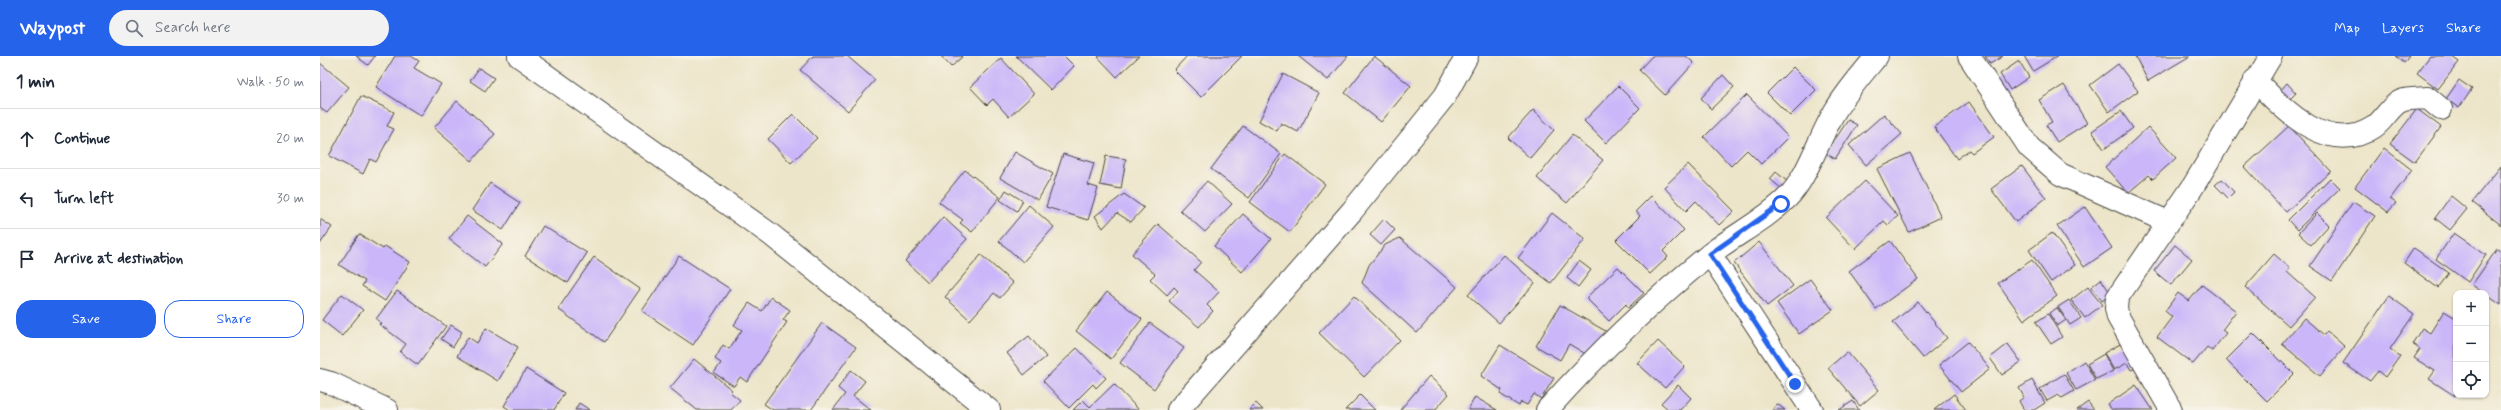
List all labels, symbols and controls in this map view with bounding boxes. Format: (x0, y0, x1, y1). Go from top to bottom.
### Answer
search box (109, 10, 389, 46)
text: Waypost (20, 16, 85, 41)
icon: search (123, 17, 145, 39)
text: Search here (155, 18, 231, 38)
text: Map (2334, 19, 2360, 37)
text: Layers (2382, 19, 2424, 37)
text: Share (2446, 19, 2481, 37)
text: 1 min (16, 71, 55, 93)
text: Walk · 50 m (237, 74, 304, 91)
icon: ahead (16, 128, 38, 150)
text: Continue (54, 129, 110, 149)
text: 20 m (276, 130, 304, 147)
icon: left (16, 188, 38, 210)
text: Turn left (54, 189, 114, 209)
text: 30 m (277, 190, 304, 207)
route start (1772, 195, 1790, 213)
icon: arrive (16, 248, 38, 270)
text: Arrive at destination (54, 249, 183, 269)
map controls (2453, 290, 2489, 398)
button: + (2453, 290, 2489, 326)
button: Save (16, 300, 156, 338)
button: Share (164, 300, 304, 338)
button: − (2453, 326, 2489, 362)
button: locate (2453, 362, 2489, 398)
route end (1786, 375, 1804, 393)

